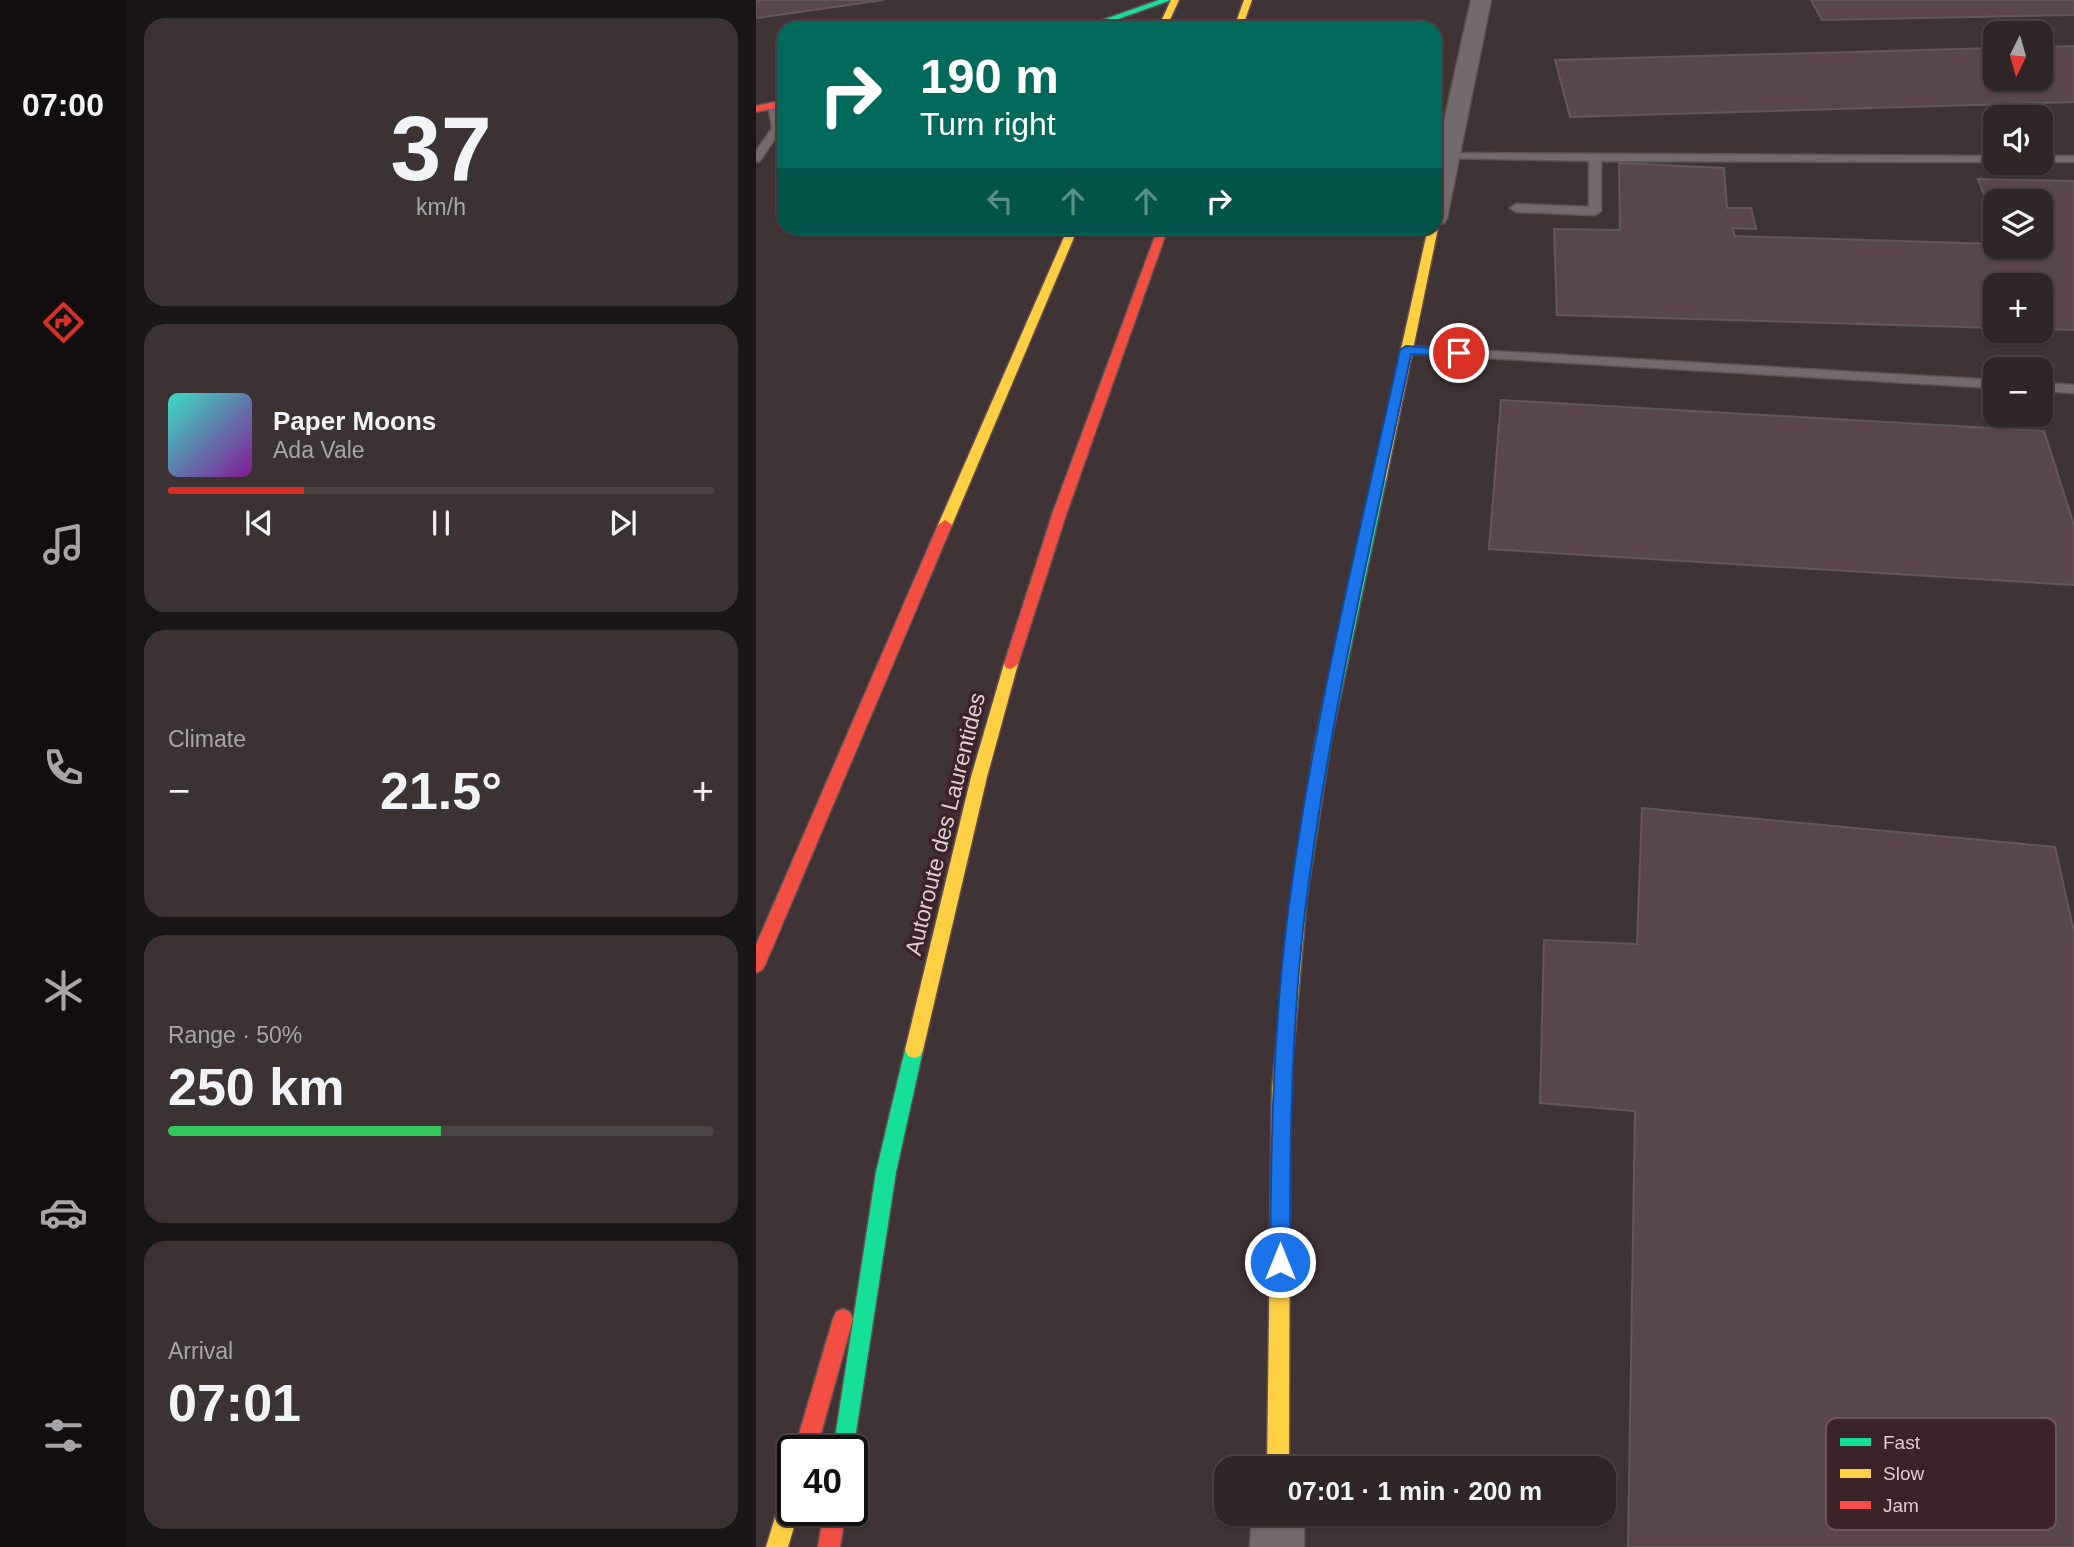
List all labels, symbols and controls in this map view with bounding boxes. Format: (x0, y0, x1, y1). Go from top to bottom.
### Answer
north arrow (1983, 21, 2053, 91)
map controls (1983, 21, 2053, 427)
icon: right (805, 49, 896, 140)
text: 190 m (920, 49, 1059, 103)
text: 07:00 (22, 87, 104, 123)
text: 37 (390, 98, 492, 199)
button: sound (1983, 105, 2053, 175)
text: Turn right (920, 106, 1056, 142)
icon: left (981, 182, 1019, 220)
icon: ahead (1054, 182, 1092, 220)
icon: ahead (1127, 182, 1165, 220)
icon: right (1200, 182, 1238, 220)
button: layers (1983, 189, 2053, 259)
text: km/h (416, 194, 466, 220)
button: + (1983, 273, 2053, 343)
icon: directions (39, 298, 88, 347)
pin (1429, 323, 1489, 383)
icon: arrive (1440, 334, 1478, 372)
button: − (1983, 357, 2053, 427)
text: Paper Moons (273, 406, 436, 436)
text: Ada Vale (273, 437, 365, 463)
icon: previous (240, 504, 278, 542)
icon: pause (422, 504, 460, 542)
icon: next (604, 504, 642, 542)
icon: music (39, 520, 88, 569)
street label: Autoroute des Laurentides (900, 690, 990, 958)
text: Climate (168, 726, 246, 752)
icon: phone (39, 743, 88, 792)
text: 21.5° (380, 762, 502, 820)
text: − (168, 770, 190, 812)
text: + (692, 770, 714, 812)
icon: climate (39, 966, 88, 1015)
text: Range · 50% (168, 1022, 302, 1048)
text: 250 km (168, 1058, 344, 1116)
icon: car (39, 1188, 88, 1237)
position arrow (1243, 1225, 1317, 1299)
text: Arrival (168, 1338, 233, 1364)
text: 07:01 (168, 1374, 301, 1432)
icon: filters (39, 1411, 88, 1460)
legend (1826, 1418, 2056, 1530)
text: Fast (1883, 1432, 1921, 1453)
speed limit sign: 40 (777, 1435, 868, 1526)
text: Slow (1883, 1463, 1924, 1484)
text: 07:01 · 1 min · 200 m (1288, 1476, 1542, 1506)
text: Jam (1883, 1495, 1919, 1516)

